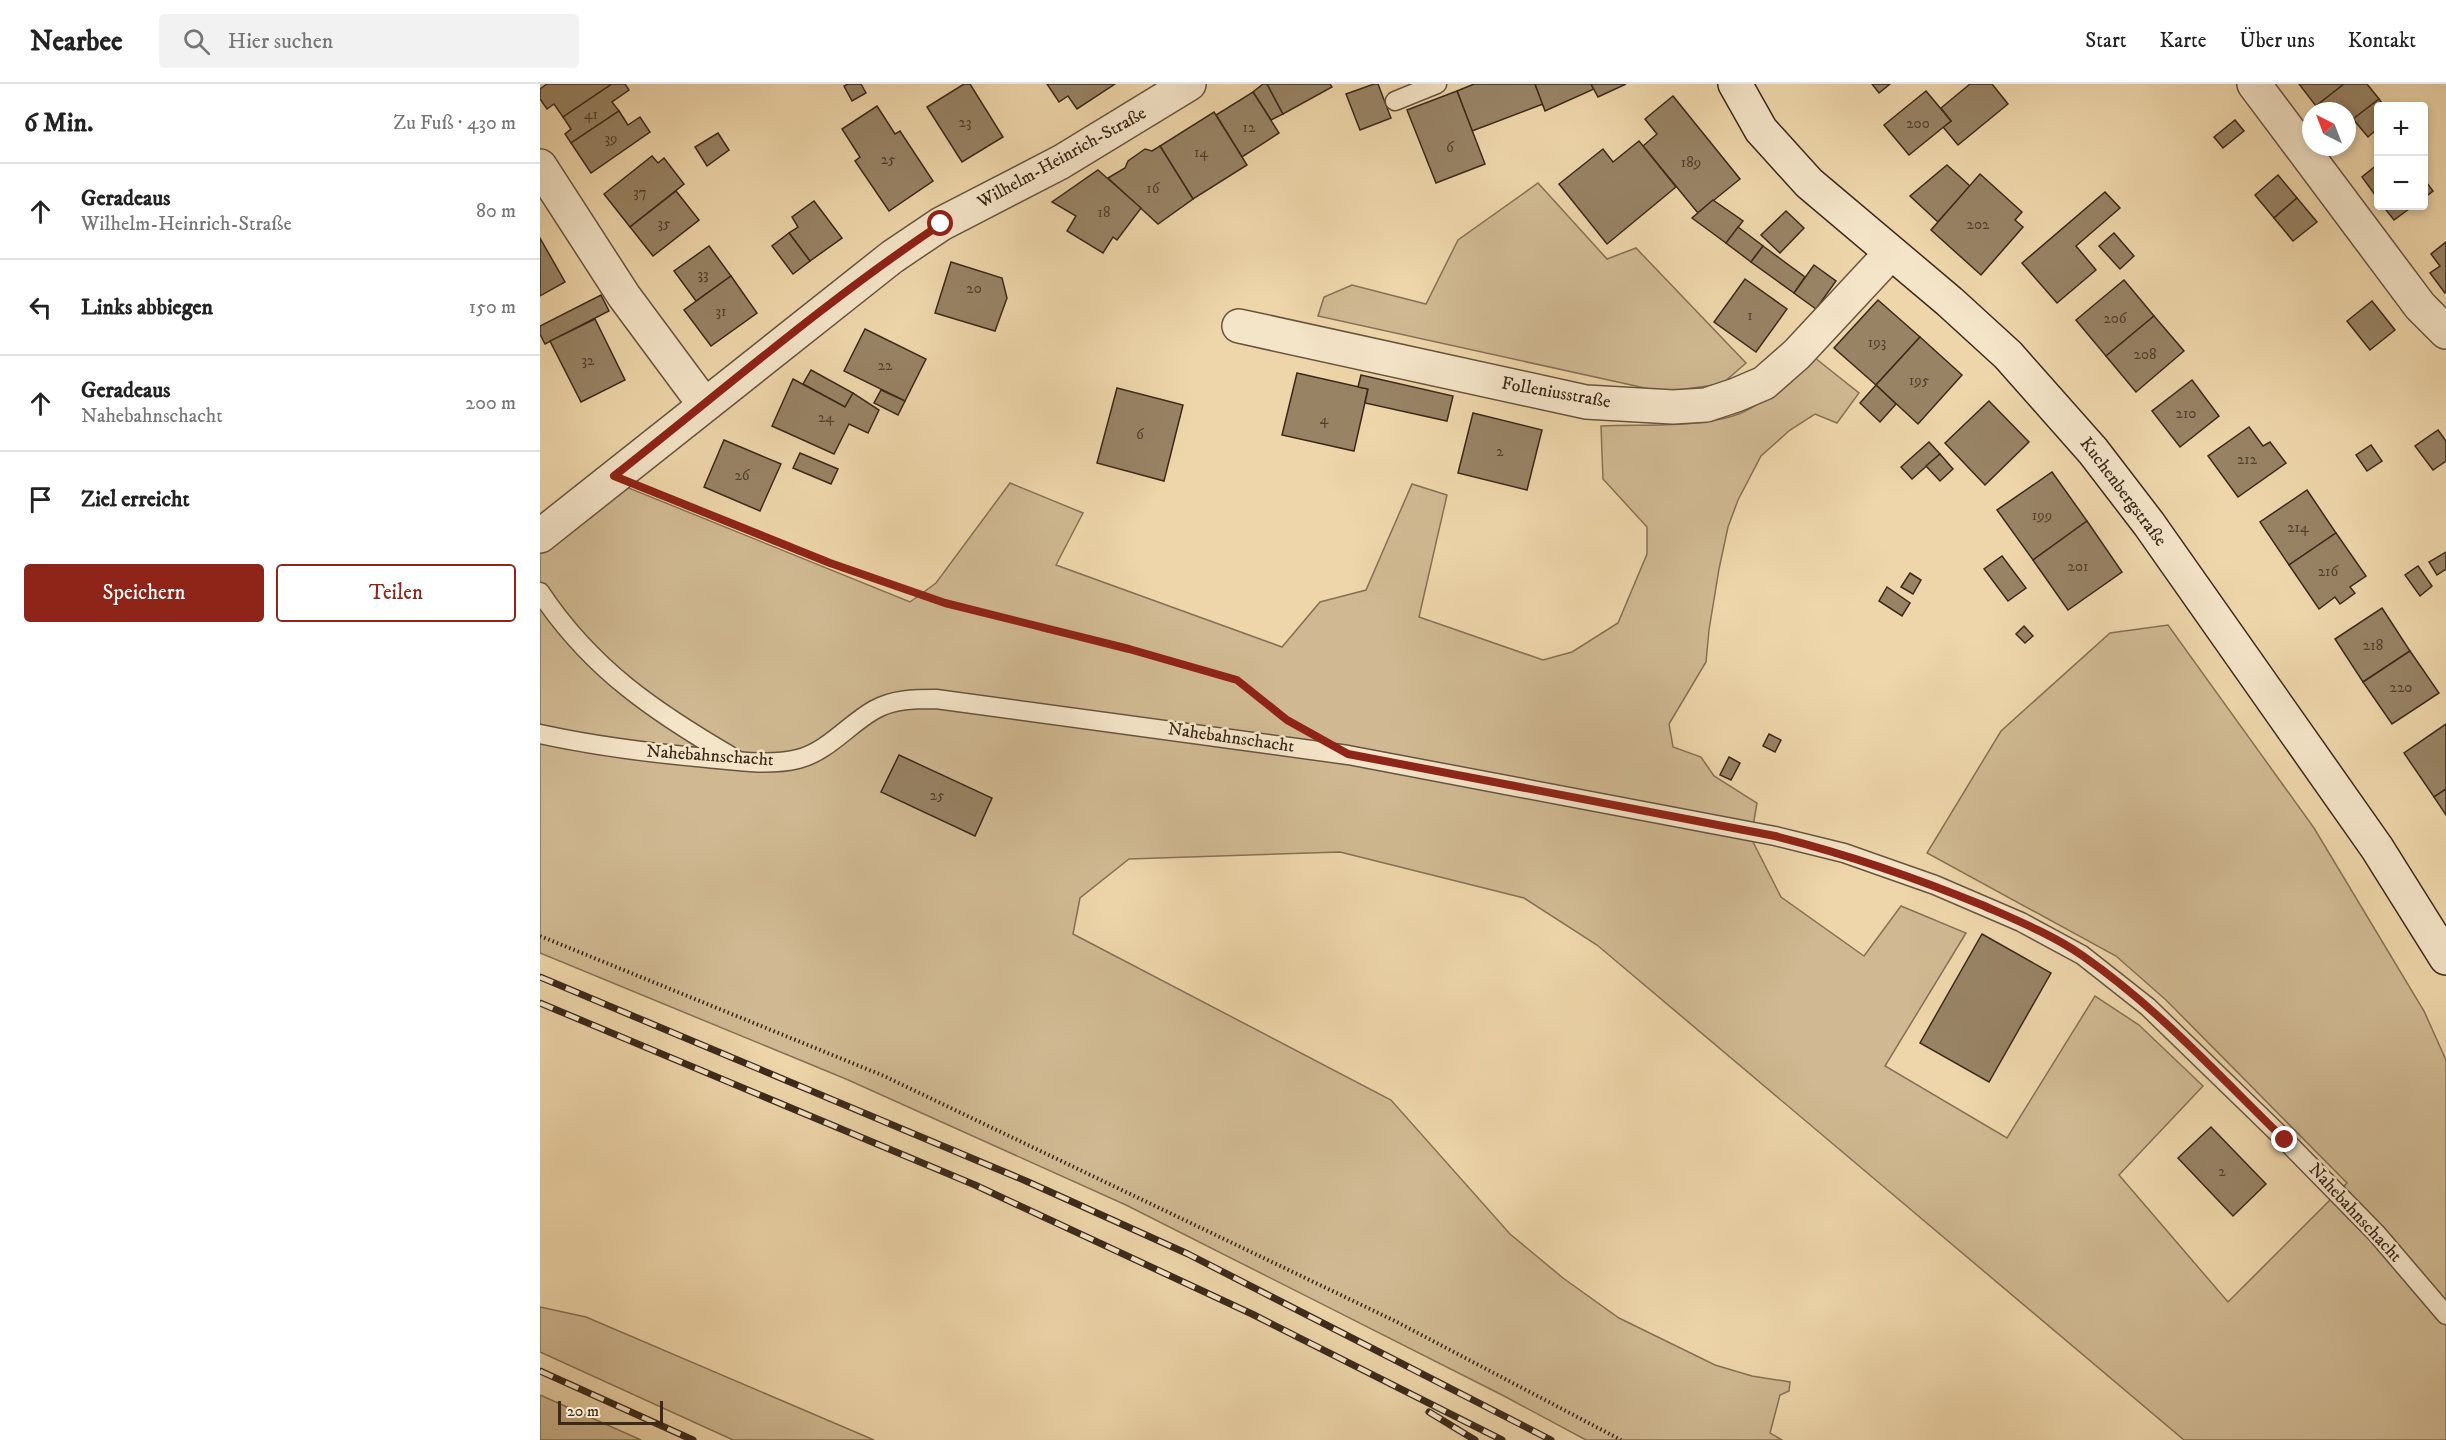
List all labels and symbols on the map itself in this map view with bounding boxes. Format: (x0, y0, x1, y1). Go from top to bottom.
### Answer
street label: Wilhelm-Heinrich-Straße (973, 102, 1150, 214)
north arrow (2302, 102, 2356, 156)
house number: 41 (584, 105, 598, 124)
house number: 23 (959, 113, 971, 132)
house number: 200 (1906, 114, 1930, 133)
house number: 12 (1243, 118, 1256, 137)
house number: 39 (604, 129, 618, 148)
house number: 6 (1446, 138, 1455, 157)
house number: 14 (1194, 143, 1208, 162)
house number: 25 (881, 150, 896, 169)
house number: 189 (1681, 153, 1701, 172)
house number: 16 (1146, 179, 1161, 198)
house number: 37 (633, 183, 647, 202)
house number: 18 (1097, 203, 1111, 222)
route start (927, 210, 953, 236)
house number: 35 (657, 214, 671, 233)
house number: 202 (1967, 215, 1990, 234)
house number: 33 (697, 265, 709, 284)
house number: 20 (966, 279, 982, 298)
house number: 31 (715, 302, 727, 321)
house number: 1 (1747, 306, 1753, 325)
house number: 206 (2103, 309, 2128, 328)
house number: 193 (1868, 333, 1886, 352)
house number: 208 (2134, 345, 2156, 364)
house number: 32 (582, 351, 595, 370)
house number: 22 (878, 356, 893, 375)
house number: 195 (1909, 371, 1930, 390)
street label: Folleniusstraße (1500, 373, 1612, 413)
house number: 210 (2176, 404, 2196, 423)
house number: 24 (818, 408, 834, 427)
house number: 4 (1320, 410, 1329, 429)
house number: 6 (1136, 425, 1145, 444)
street label: Kuchenbergstraße (2075, 433, 2171, 551)
house number: 2 (1496, 442, 1504, 461)
house number: 212 (2237, 450, 2258, 469)
house number: 26 (734, 466, 751, 485)
house number: 199 (2032, 506, 2052, 525)
house number: 214 (2287, 518, 2309, 537)
house number: 201 (2068, 557, 2088, 576)
house number: 216 (2318, 562, 2340, 581)
house number: 218 (2363, 636, 2383, 655)
house number: 220 (2390, 678, 2412, 697)
street label: Nahebahnschacht (1166, 718, 1296, 758)
street label: Nahebahnschacht (646, 741, 775, 771)
house number: 25 (930, 786, 945, 805)
route end (2271, 1126, 2297, 1152)
street label: Nahebahnschacht (2303, 1159, 2407, 1267)
house number: 2 (2218, 1162, 2226, 1181)
scale bar (558, 1398, 663, 1426)

